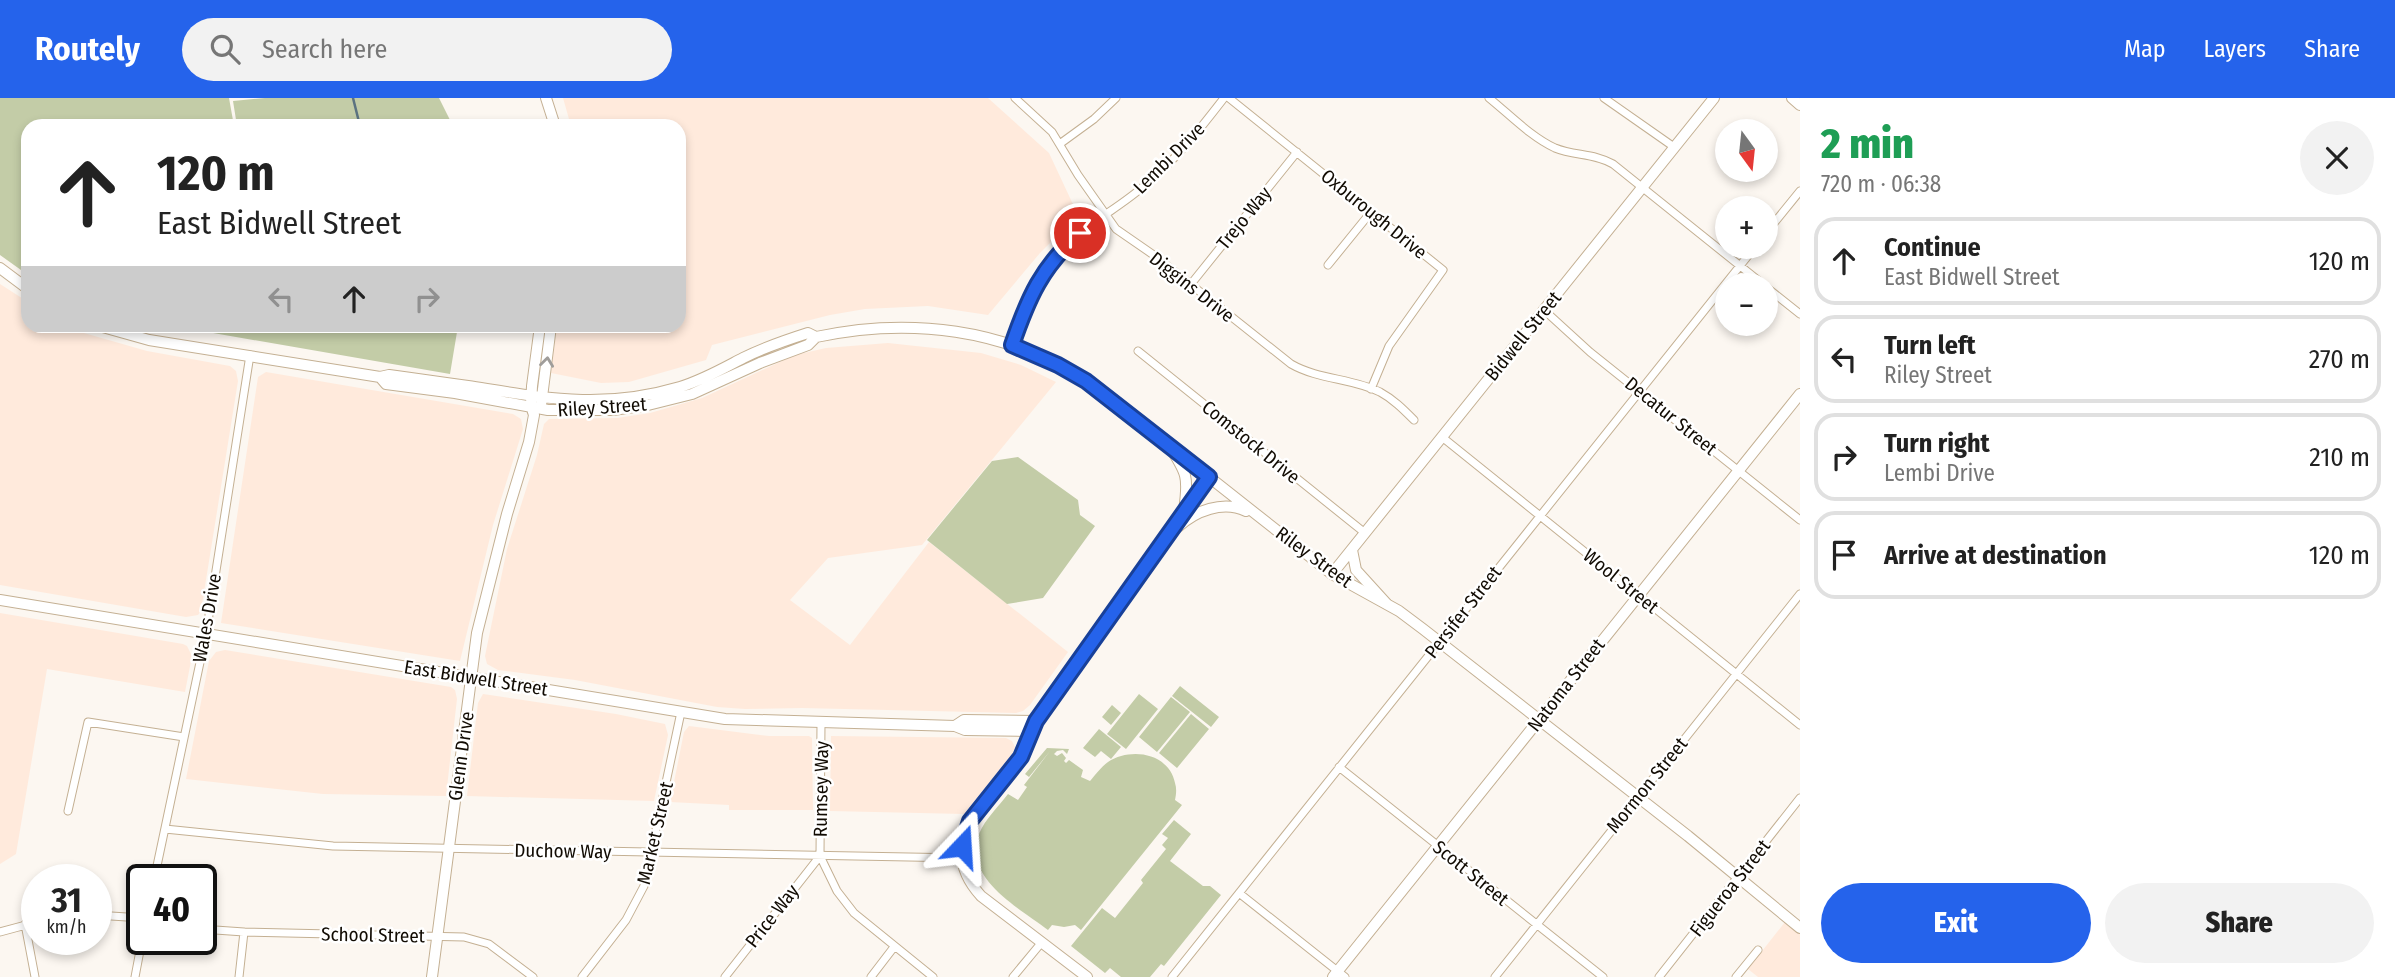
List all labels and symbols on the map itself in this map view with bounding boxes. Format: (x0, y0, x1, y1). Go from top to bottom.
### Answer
street label: Lembi Drive (1128, 117, 1210, 199)
north arrow (1715, 119, 1778, 182)
street label: Oxburough Drive (1316, 164, 1432, 264)
street label: Trejo Way (1212, 182, 1277, 254)
pin (1050, 203, 1110, 263)
street label: Diggins Drive (1145, 247, 1239, 327)
street label: Bidwell Street (1480, 286, 1567, 385)
one-way arrow (540, 356, 555, 368)
street label: Decatur Street (1620, 372, 1722, 461)
street label: Riley Street (557, 392, 648, 422)
street label: Comstock Drive (1197, 395, 1305, 489)
street label: Riley Street (1271, 522, 1357, 593)
street label: Wool Street (1579, 544, 1664, 619)
street label: Persifer Street (1420, 561, 1507, 663)
street label: Wales Drive (188, 572, 226, 664)
street label: Natoma Street (1522, 633, 1610, 736)
street label: East Bidwell Street (403, 655, 550, 701)
street label: Glenn Drive (443, 710, 479, 802)
street label: Mormon Street (1602, 732, 1693, 837)
street label: Rumsey Way (809, 740, 833, 837)
street label: Market Street (632, 779, 678, 887)
position arrow (925, 809, 999, 883)
street label: Figueroa Street (1685, 834, 1776, 941)
street label: Scott Street (1428, 835, 1514, 911)
street label: Duchow Way (514, 839, 612, 863)
speed limit sign: 40 (126, 864, 217, 955)
street label: Price Way (740, 879, 804, 952)
street label: School Street (321, 923, 426, 947)

